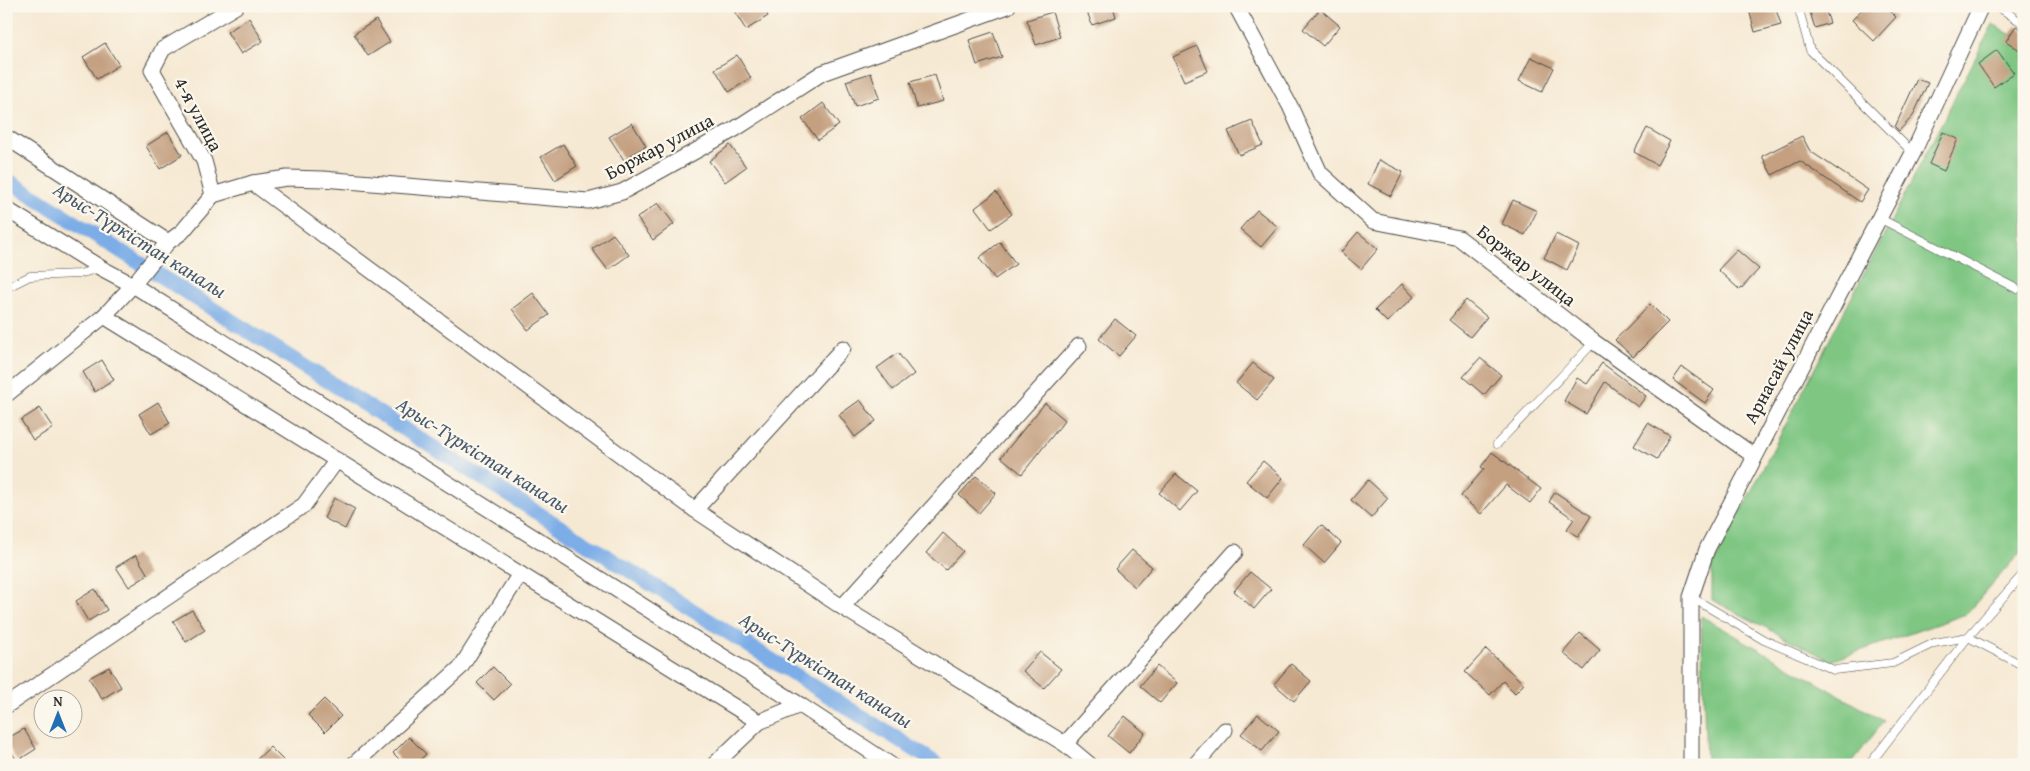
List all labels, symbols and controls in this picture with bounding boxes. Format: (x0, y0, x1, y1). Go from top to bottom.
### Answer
street label: 4-я улица (168, 72, 230, 156)
street label: Боржар улица (600, 106, 718, 186)
water label: Арыс-Түркістан каналы (47, 174, 233, 305)
street label: Боржар улица (1471, 217, 1583, 313)
street label: Арнасай улица (1736, 304, 1820, 428)
water label: Арыс-Түркістан каналы (390, 389, 576, 520)
water label: Арыс-Түркістан каналы (733, 604, 919, 735)
north arrow (32, 688, 82, 738)
text: N (53, 691, 63, 711)

